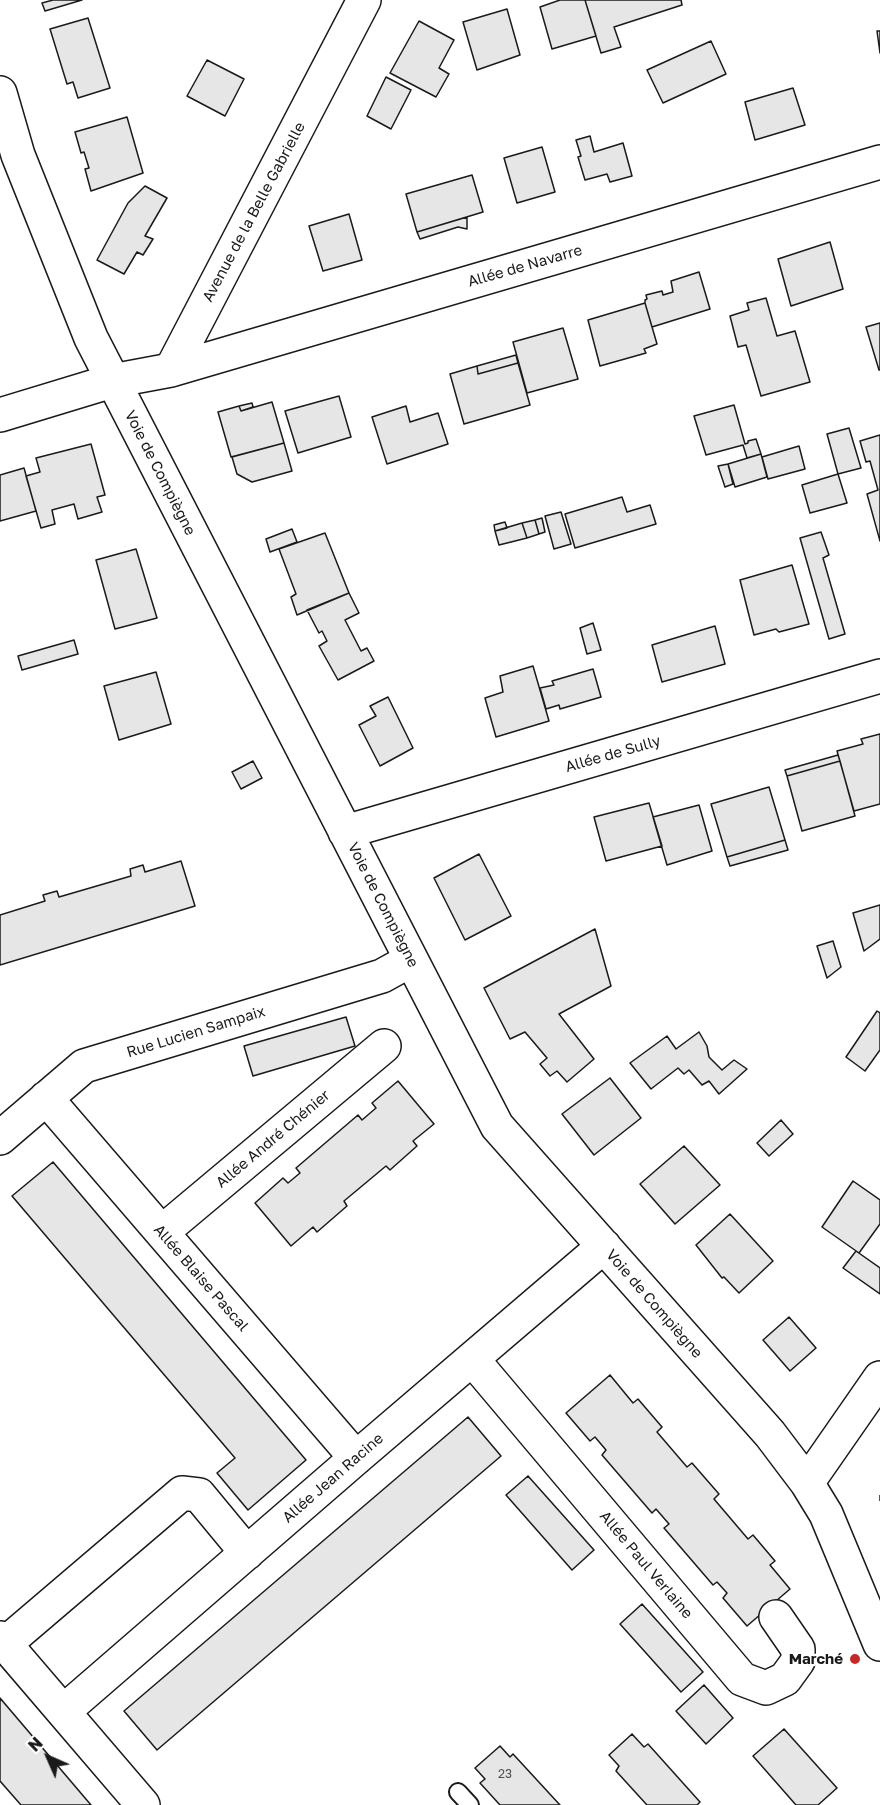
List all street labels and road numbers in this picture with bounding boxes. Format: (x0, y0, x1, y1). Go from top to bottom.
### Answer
street label: Avenue de la Belle Gabrielle (199, 119, 309, 305)
street label: Allée de Navarre (466, 241, 584, 291)
street label: Voie de Compiègne (121, 407, 199, 539)
street label: Allée de Sully (563, 732, 663, 776)
street label: Voie de Compiègne (344, 839, 422, 971)
street label: Rue Lucien Sampaix (125, 1002, 267, 1062)
street label: Allée André Chénier (212, 1086, 334, 1192)
street label: Allée Blaise Pascal (150, 1221, 252, 1335)
street label: Voie de Compiègne (602, 1246, 706, 1362)
street label: Allée Jean Racine (279, 1429, 387, 1527)
street label: Allée Paul Verlaine (596, 1507, 696, 1623)

